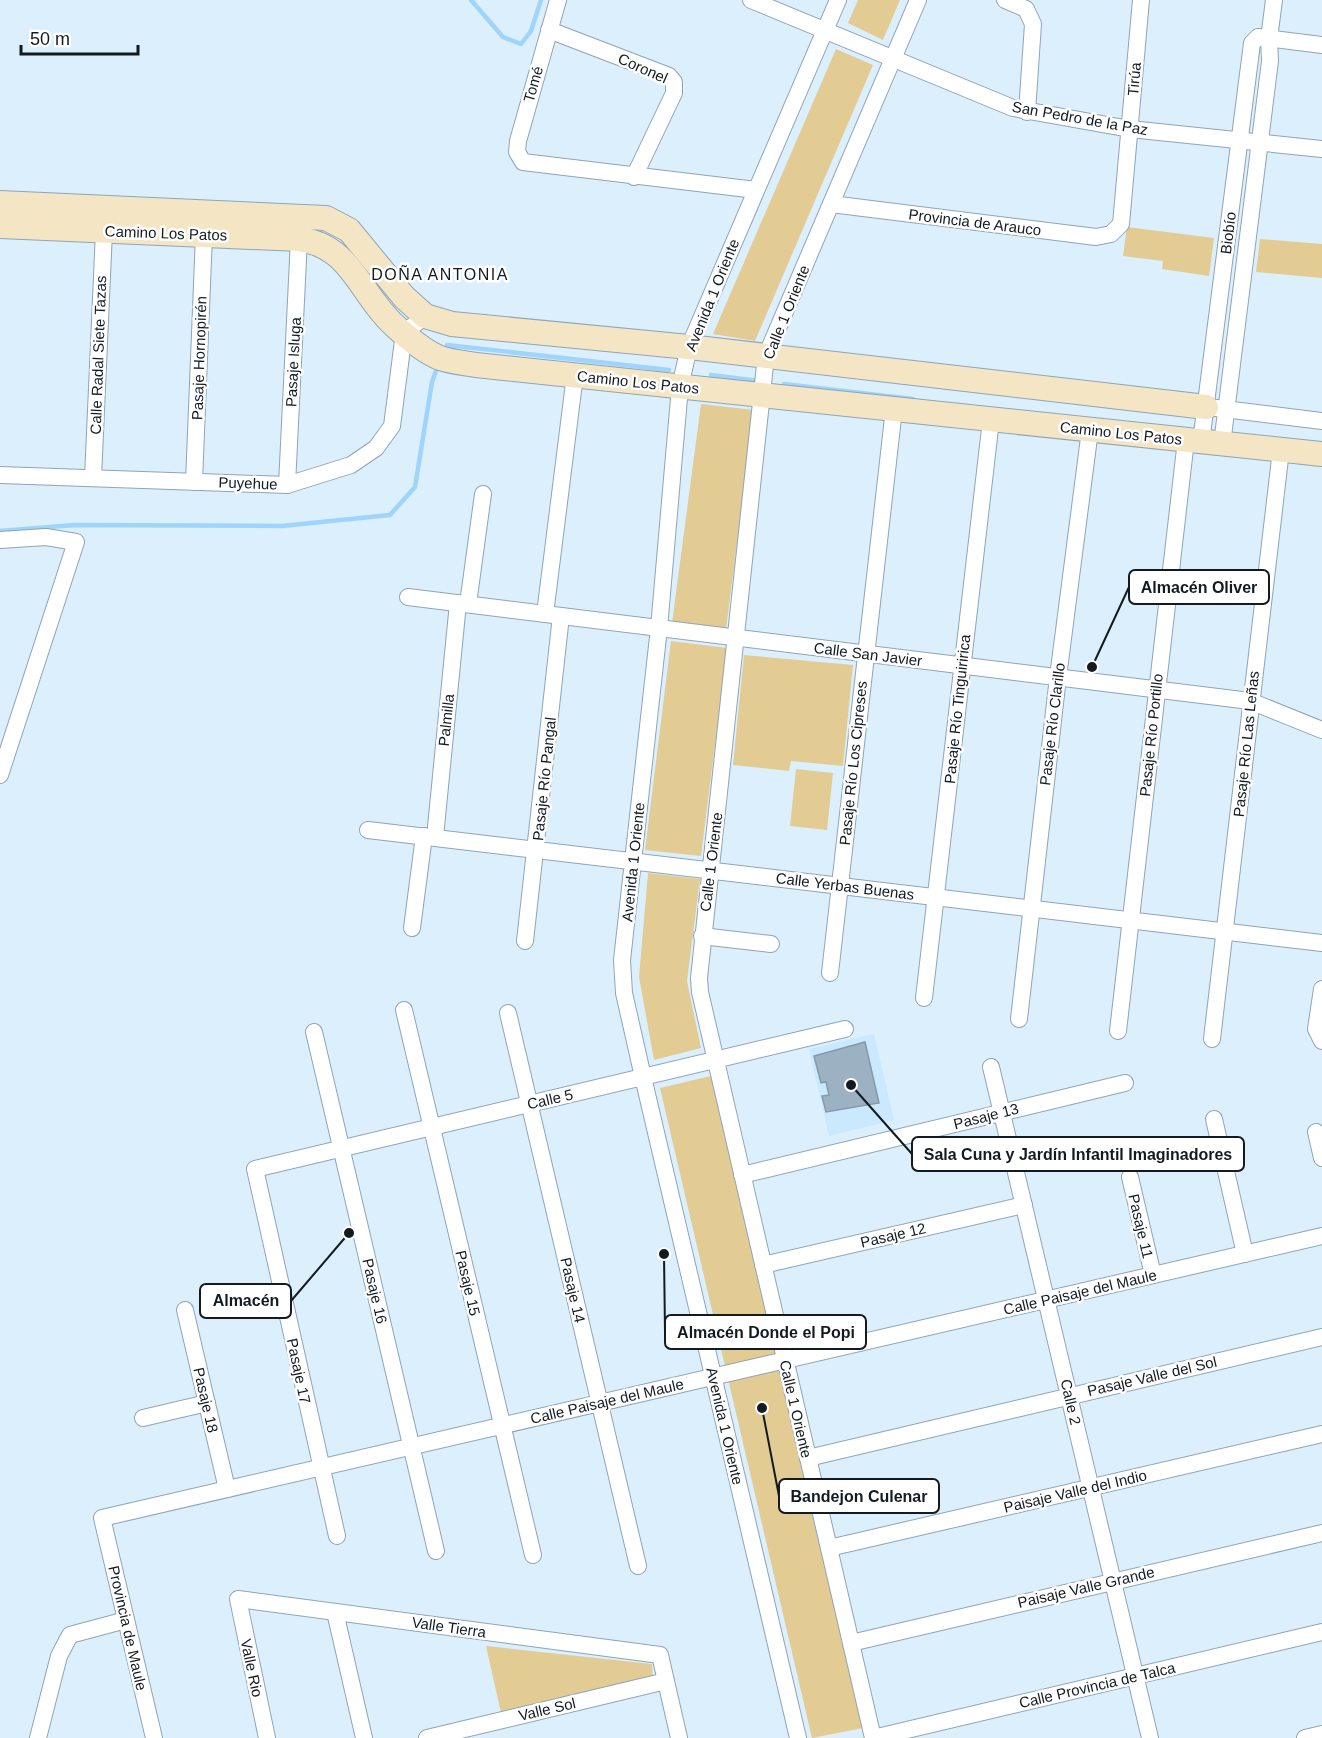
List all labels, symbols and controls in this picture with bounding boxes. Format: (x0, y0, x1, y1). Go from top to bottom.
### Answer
scale bar (21, 18, 138, 56)
text: 50 m (30, 29, 70, 49)
street label: Coronel (616, 50, 670, 86)
street label: Tirúa (1124, 61, 1144, 96)
street label: Tomé (520, 64, 546, 104)
street label: San Pedro de la Paz (1011, 98, 1149, 138)
street label: Provincia de Arauco (908, 205, 1042, 239)
street label: Biobío (1217, 211, 1239, 255)
street label: Camino Los Patos (104, 222, 228, 244)
street label: Avenida 1 Oriente (682, 236, 742, 354)
street label: Calle 1 Oriente (759, 262, 813, 362)
district label: DOÑA ANTONIA (371, 264, 509, 283)
street label: Calle Radal Siete Tazas (87, 275, 109, 435)
street label: Pasaje Hornopirén (188, 296, 210, 420)
street label: Pasaje Isluga (282, 316, 304, 407)
street label: Camino Los Patos (576, 367, 700, 397)
street label: Camino Los Patos (1059, 418, 1183, 448)
street label: Puyehue (218, 473, 278, 493)
callout: Almacén Oliver (1129, 570, 1269, 604)
text: Almacén Oliver (1141, 579, 1257, 596)
street label: Pasaje Río Tinguiririca (941, 633, 973, 785)
street label: Calle San Javier (813, 639, 923, 669)
street label: Pasaje Río Clarillo (1036, 662, 1068, 786)
street label: Pasaje Río Las Leñas (1230, 670, 1262, 818)
street label: Pasaje Río Portillo (1136, 673, 1166, 797)
street label: Pasaje Río Los Cipreses (836, 680, 870, 846)
street label: Palmilla (435, 692, 457, 747)
street label: Pasaje Río Pangal (529, 716, 559, 842)
street label: Avenida 1 Oriente (618, 802, 648, 922)
street label: Calle 1 Oriente (696, 811, 726, 913)
street label: Calle Yerbas Buenas (775, 869, 915, 903)
street label: Calle 5 (525, 1085, 575, 1113)
street label: Pasaje 13 (952, 1100, 1020, 1132)
callout: Sala Cuna y Jardín Infantil Imaginadores (912, 1137, 1244, 1171)
text: Sala Cuna y Jardín Infantil Imaginadores (924, 1146, 1232, 1163)
street label: Pasaje 11 (1125, 1192, 1157, 1260)
street label: Pasaje 12 (859, 1219, 927, 1251)
street label: Pasaje 15 (452, 1249, 484, 1317)
street label: Pasaje 14 (557, 1256, 589, 1324)
street label: Pasaje 16 (359, 1257, 391, 1325)
street label: Calle Paisaje del Maule (1002, 1266, 1158, 1318)
callout: Almacén (200, 1284, 291, 1318)
text: Almacén (213, 1292, 279, 1309)
callout: Almacén Donde el Popi (665, 1315, 866, 1349)
text: Almacén Donde el Popi (677, 1324, 855, 1341)
street label: Pasaje 17 (284, 1337, 314, 1405)
street label: Pasaje Valle del Sol (1086, 1353, 1218, 1399)
street label: Calle 1 Oriente (776, 1358, 816, 1460)
street label: Pasaje 18 (190, 1366, 222, 1434)
street label: Avenida 1 Oriente (703, 1366, 747, 1486)
street label: Calle Paisaje del Maule (529, 1375, 685, 1427)
street label: Calle 2 (1057, 1377, 1085, 1427)
street label: Paisaje Valle del Indio (1002, 1466, 1148, 1516)
callout: Bandejon Culenar (779, 1479, 939, 1513)
text: Bandejon Culenar (791, 1488, 927, 1505)
street label: Paisaje Valle Grande (1016, 1563, 1156, 1611)
street label: Provincia de Maule (105, 1564, 151, 1692)
street label: Valle Tierra (411, 1613, 488, 1641)
street label: Valle Rio (238, 1637, 266, 1699)
street label: Calle Provincia de Talca (1017, 1659, 1177, 1711)
street label: Valle Sol (517, 1694, 577, 1724)

